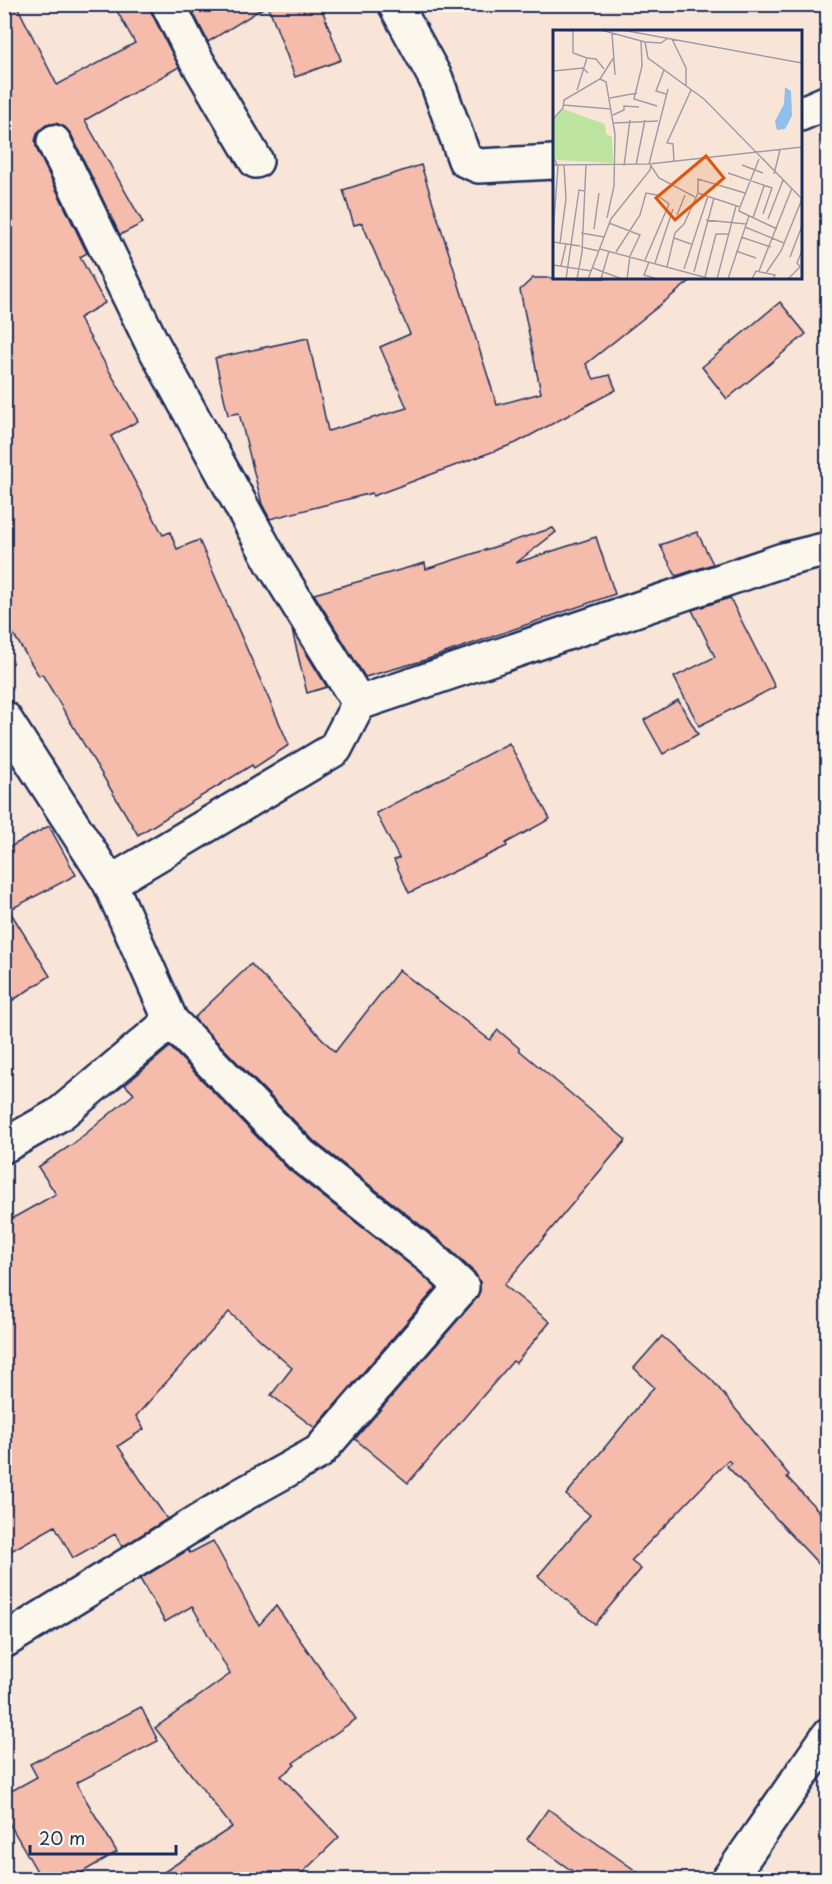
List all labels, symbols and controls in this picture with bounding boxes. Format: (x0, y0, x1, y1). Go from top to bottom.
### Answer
inset map (553, 30, 802, 279)
scale bar (30, 1818, 176, 1856)
text: 20 m (39, 1824, 85, 1851)

